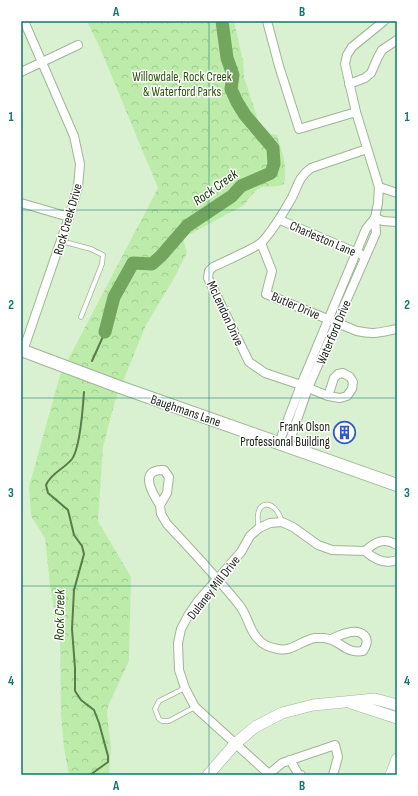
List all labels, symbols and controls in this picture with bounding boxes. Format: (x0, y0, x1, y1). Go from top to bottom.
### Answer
text: A (112, 4, 120, 20)
text: B (299, 4, 305, 20)
park label: Willowdale, Rock Creek & Waterford Parks (132, 69, 232, 100)
text: 1 (8, 109, 14, 125)
text: 1 (404, 109, 410, 125)
water label: Rock Creek (190, 165, 242, 209)
street label: Rock Creek Drive (50, 182, 86, 257)
street label: Charleston Lane (287, 218, 358, 260)
street label: McLendon Drive (203, 279, 247, 348)
street label: Butler Drive (269, 289, 322, 323)
text: 2 (8, 297, 14, 313)
text: 2 (404, 297, 410, 313)
street label: Waterford Drive (313, 298, 355, 367)
street label: Baughmans Lane (148, 391, 223, 430)
place label: Frank Olson Professional Building (240, 419, 330, 450)
building icon: Frank Olson Professional Building (332, 420, 358, 446)
text: 3 (8, 485, 14, 501)
text: 3 (404, 485, 410, 501)
street label: Dulaney Mill Drive (184, 552, 244, 623)
water label: Rock Creek (51, 588, 68, 641)
text: 4 (8, 673, 14, 689)
text: 4 (404, 673, 410, 689)
text: A (112, 778, 120, 794)
text: B (299, 778, 305, 794)

